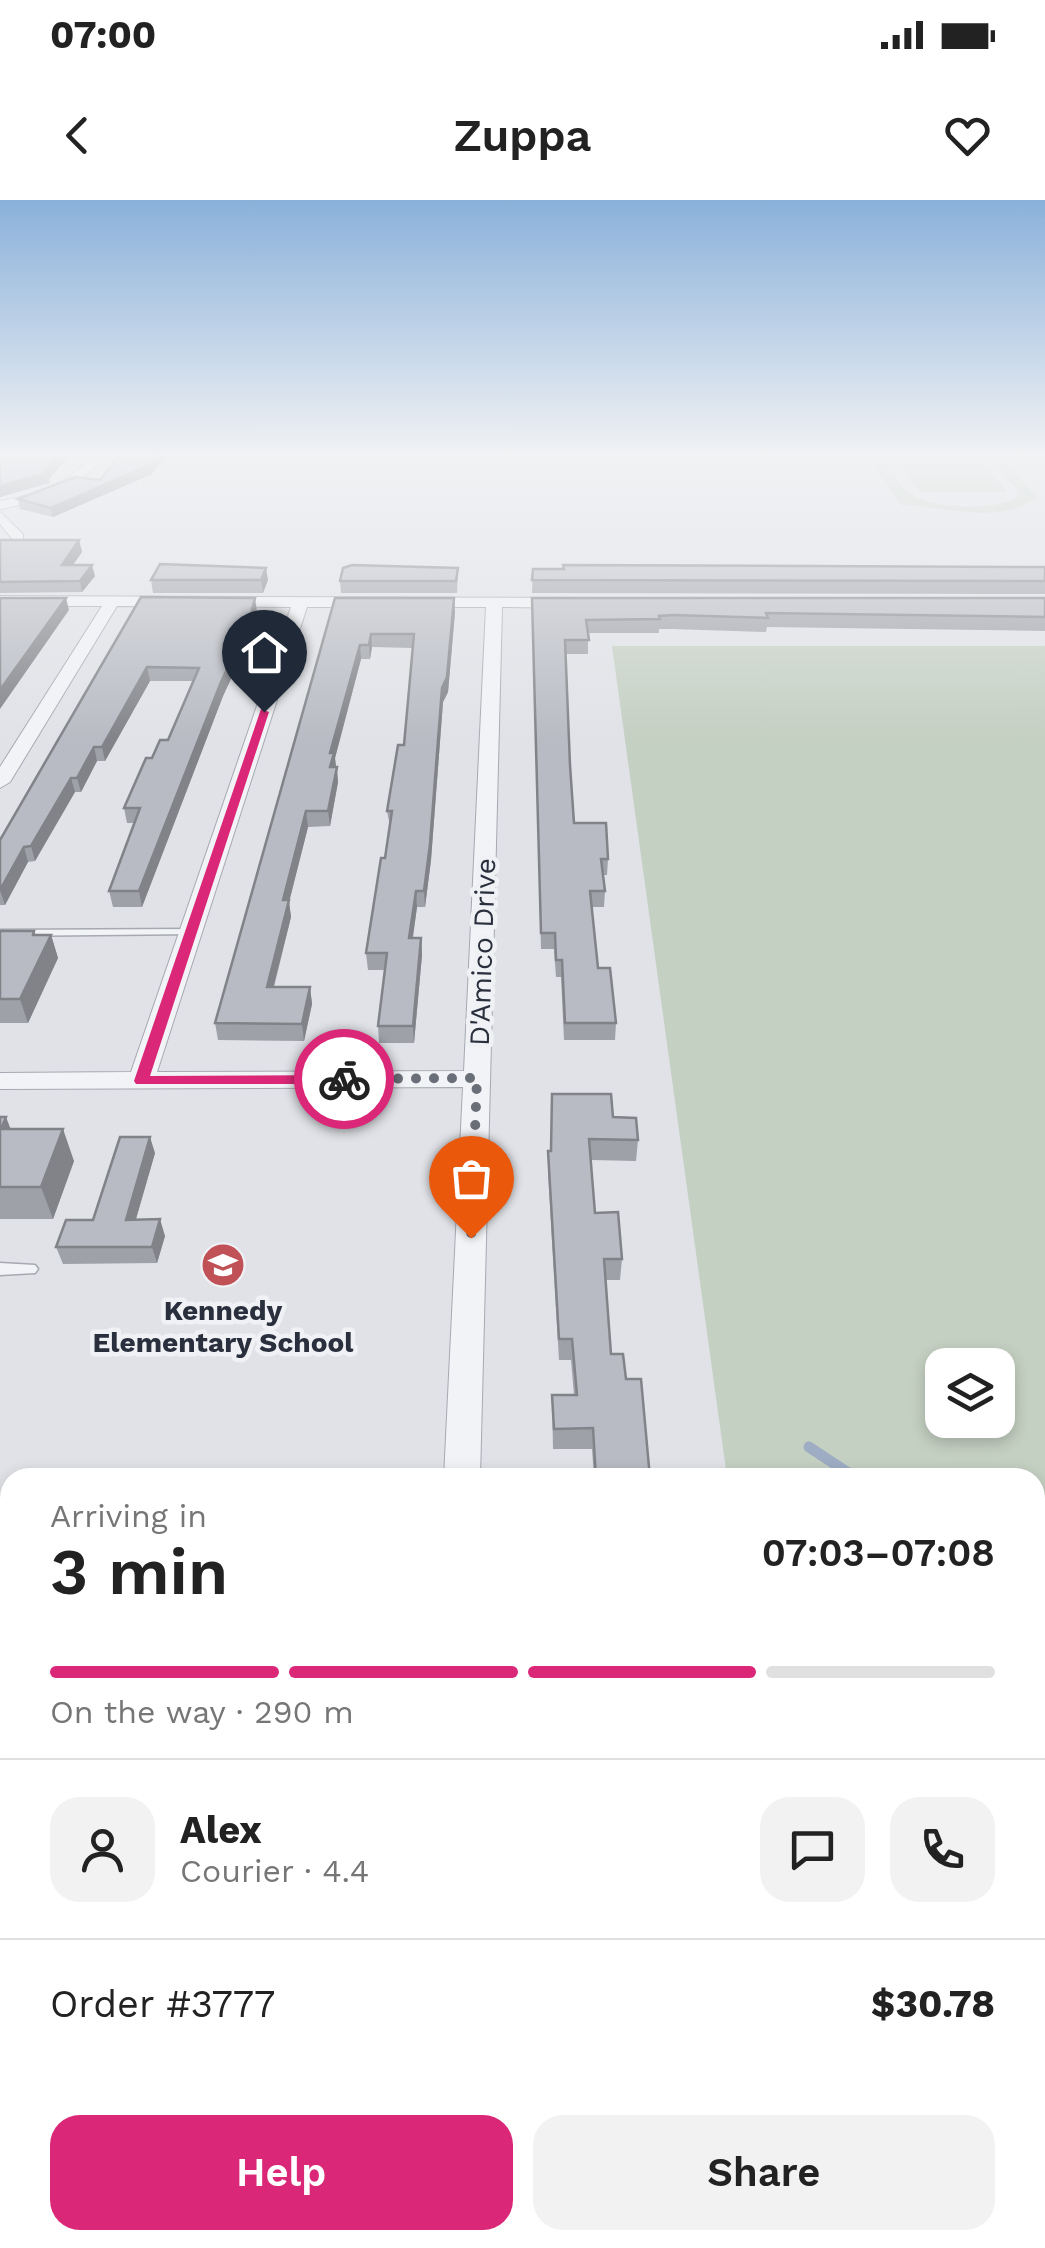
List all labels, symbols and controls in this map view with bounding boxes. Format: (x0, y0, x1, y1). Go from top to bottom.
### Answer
text: 07:00 (50, 13, 156, 57)
icon: back (50, 108, 105, 163)
icon: heart (940, 108, 995, 163)
text: Zuppa (454, 109, 591, 162)
pin (222, 610, 307, 713)
icon: home (237, 625, 292, 680)
street label: D'Amico Drive (463, 857, 502, 1047)
courier (294, 1029, 394, 1129)
icon: bike (317, 1052, 372, 1107)
pin (429, 1136, 514, 1239)
icon: bag (444, 1151, 499, 1206)
school or university icon: Kennedy Elementary School (200, 1242, 246, 1288)
place label: Kennedy Elementary School (93, 1294, 354, 1359)
map controls (925, 1348, 1015, 1438)
button: layers (925, 1348, 1015, 1438)
text: Arriving in (50, 1497, 207, 1535)
text: 07:03–07:08 (762, 1531, 995, 1575)
text: 3 min (50, 1534, 228, 1610)
text: On the way · 290 m (50, 1693, 354, 1731)
button: person (50, 1797, 155, 1902)
button: chat (760, 1797, 865, 1902)
button: phone (890, 1797, 995, 1902)
text: Alex (180, 1808, 262, 1852)
text: Courier · 4.4 (180, 1852, 369, 1890)
text: Order #3777 (50, 1982, 275, 2026)
text: $30.78 (871, 1982, 995, 2026)
button: Help (50, 2115, 513, 2230)
button: Share (533, 2115, 995, 2230)

